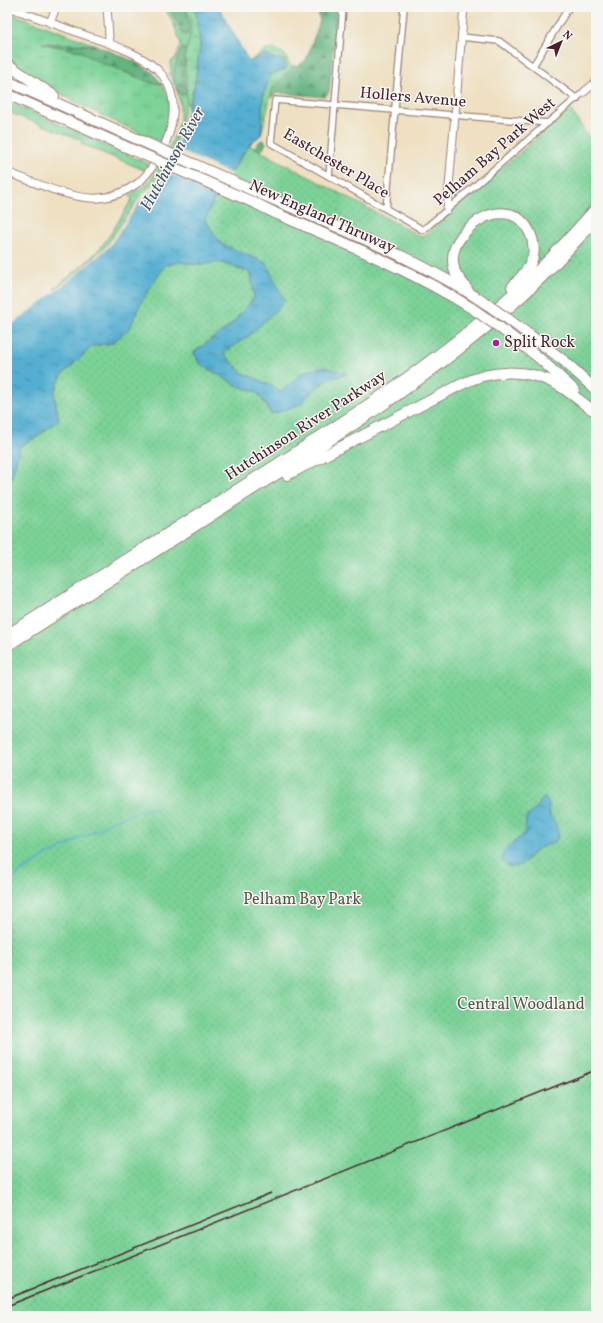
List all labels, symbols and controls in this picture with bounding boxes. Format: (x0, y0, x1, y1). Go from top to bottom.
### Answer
north arrow (541, 22, 581, 62)
text: N (559, 28, 575, 44)
street label: Hollers Avenue (359, 82, 467, 114)
street label: Pelham Bay Park West (429, 93, 561, 211)
water label: Hutchinson River (135, 102, 211, 215)
street label: Eastchester Place (279, 124, 393, 204)
street label: New England Thruway (245, 175, 399, 259)
place label: Split Rock (504, 332, 575, 354)
marker: Split Rock (491, 338, 501, 348)
street label: Hutchinson River Parkway (221, 365, 391, 486)
park label: Pelham Bay Park (243, 889, 361, 911)
park label: Central Woodland (457, 994, 585, 1016)

